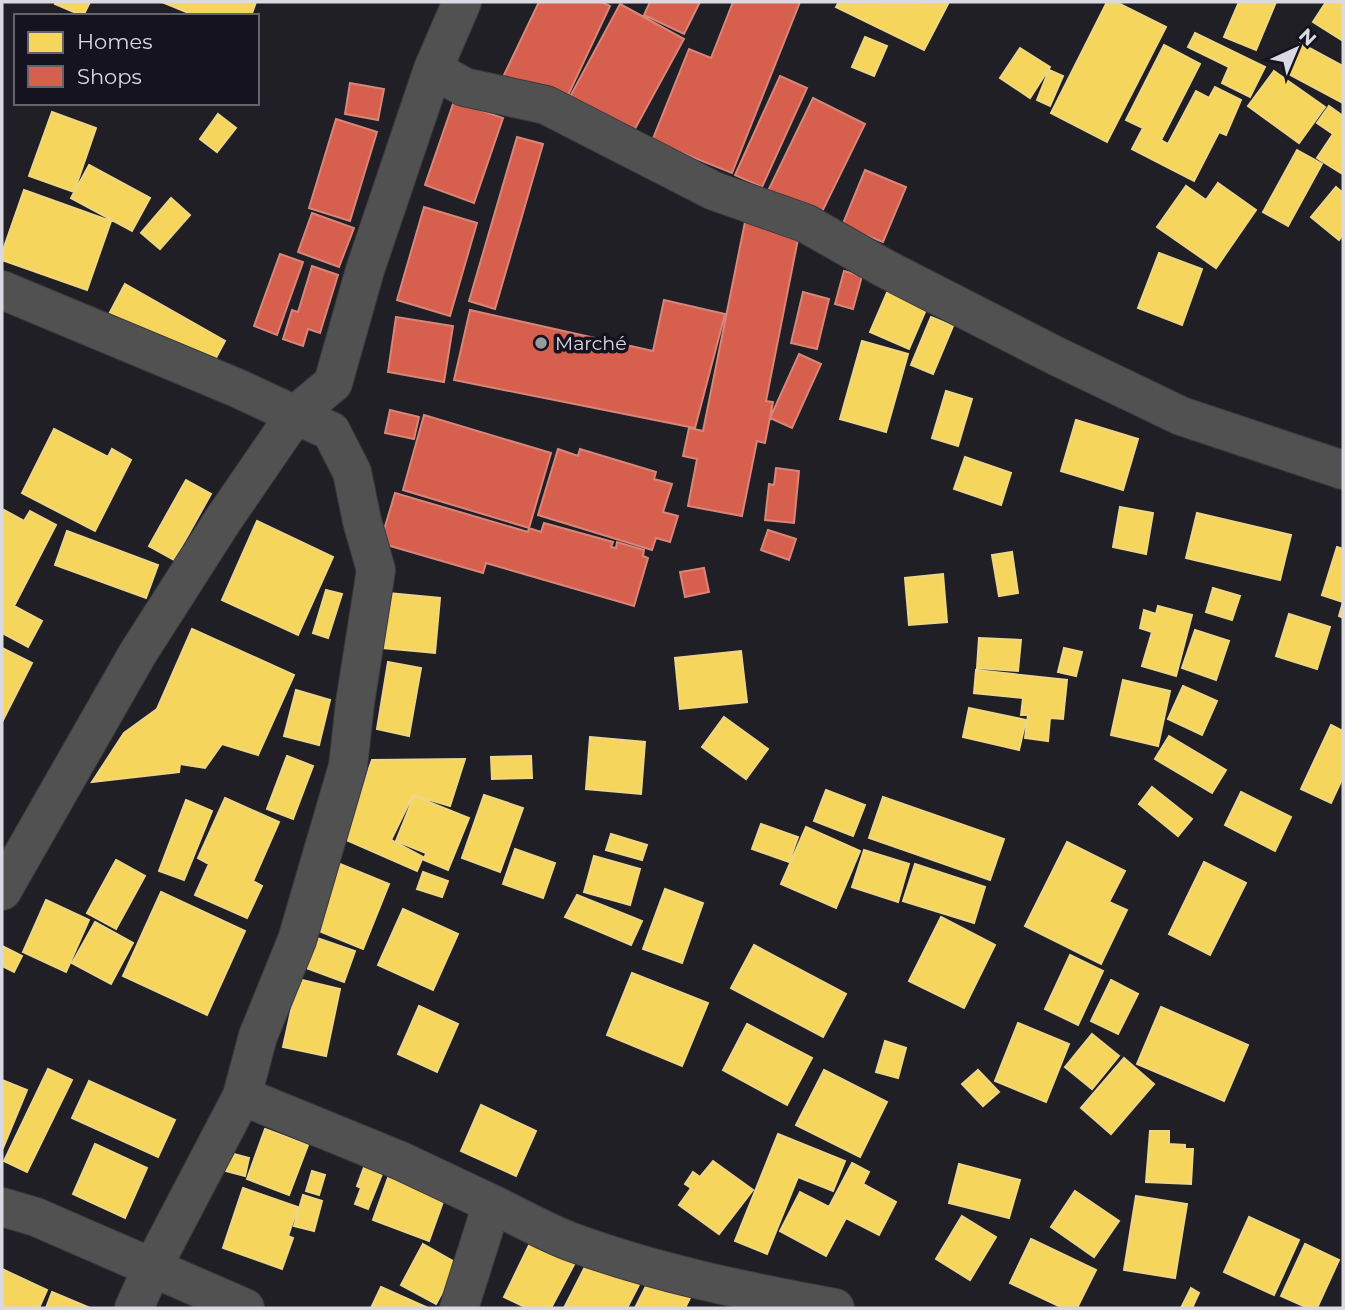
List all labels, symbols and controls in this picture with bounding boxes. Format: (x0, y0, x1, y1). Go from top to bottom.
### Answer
legend (14, 14, 259, 105)
north arrow (1261, 14, 1331, 84)
text: N (1294, 24, 1321, 51)
text: Homes (77, 29, 152, 54)
text: Shops (77, 64, 142, 89)
place label: Marché (555, 332, 627, 355)
marker: Marché (533, 335, 549, 351)

